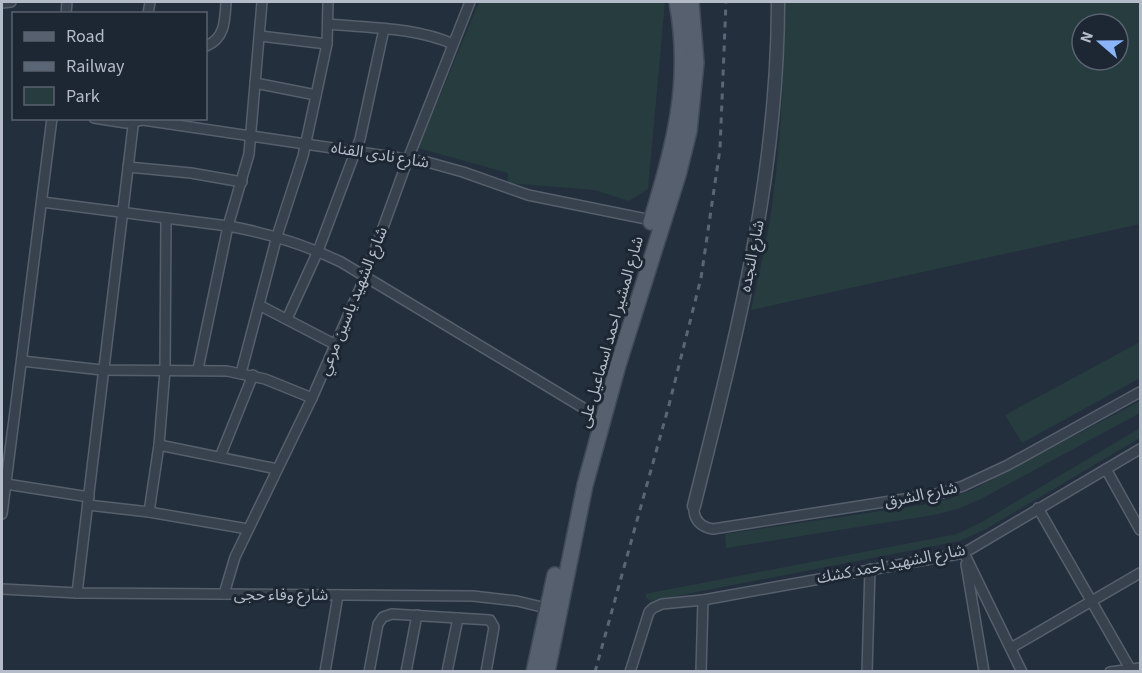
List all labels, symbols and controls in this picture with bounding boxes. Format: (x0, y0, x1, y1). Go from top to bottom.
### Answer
legend (12, 12, 207, 120)
north arrow (1070, 12, 1130, 72)
text: Road (66, 24, 105, 49)
text: N (1075, 28, 1099, 46)
text: Railway (66, 54, 125, 79)
text: Park (66, 84, 100, 109)
street label: شارع نادى القناه (329, 136, 431, 175)
street label: شارع النجده (734, 218, 771, 294)
street label: شارع الشهيد ياسين مرعي (313, 223, 394, 379)
street label: شارع المشير احمد اسماعيل على (573, 233, 650, 431)
street label: شارع الشرق (882, 477, 960, 514)
street label: شارع الشهيد احمد كشك (815, 539, 967, 590)
street label: شارع وفاء حجى (234, 584, 328, 607)

